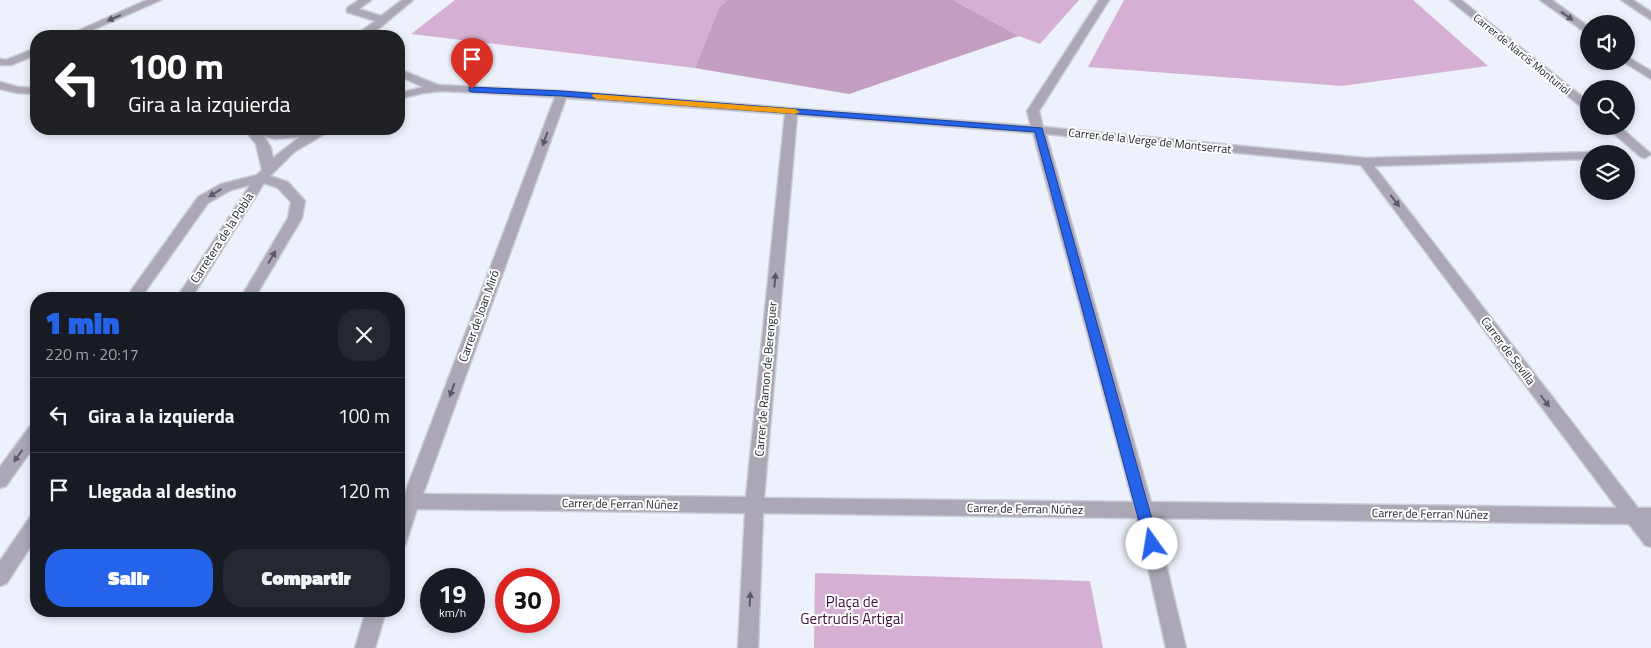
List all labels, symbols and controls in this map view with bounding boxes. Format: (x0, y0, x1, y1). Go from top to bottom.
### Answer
street label: Carrer de Narcís Monturiol (1470, 10, 1574, 98)
one-way arrow (1560, 11, 1574, 21)
one-way arrow (107, 15, 121, 23)
map controls (1580, 15, 1635, 200)
button: sound (1580, 15, 1635, 70)
pin (451, 38, 493, 89)
text: 100 m (128, 39, 224, 93)
icon: arrive (458, 45, 486, 73)
icon: left (45, 50, 110, 115)
button: search (1580, 80, 1635, 135)
text: Gira a la izquierda (128, 87, 291, 121)
street label: Carrer de la Verge de Montserrat (1068, 122, 1233, 159)
one-way arrow (541, 132, 548, 147)
button: layers (1580, 145, 1635, 200)
street label: Carretera de la Pobla (185, 189, 258, 287)
one-way arrow (208, 189, 221, 198)
one-way arrow (1389, 194, 1400, 207)
one-way arrow (268, 249, 276, 264)
street label: Carrer de Joan Miró (453, 267, 504, 364)
one-way arrow (771, 272, 779, 288)
text: 1 min (45, 300, 120, 346)
street label: Carrer de Ramon de Berenguer (749, 301, 782, 457)
button: close (338, 309, 390, 361)
street label: Carrer de Sevilla (1476, 313, 1540, 389)
text: 220 m · 20:17 (45, 342, 139, 366)
one-way arrow (448, 383, 456, 398)
one-way arrow (1540, 394, 1550, 408)
icon: left (45, 401, 73, 429)
text: Gira a la izquierda (88, 401, 235, 430)
text: 100 m (338, 401, 390, 430)
one-way arrow (13, 449, 23, 463)
icon: arrive (45, 476, 73, 504)
text: Llegada al destino (88, 476, 237, 505)
text: 120 m (338, 476, 390, 505)
street label: Carrer de Ferran Núñez (562, 493, 678, 514)
street label: Carrer de Ferran Núñez (967, 498, 1083, 519)
street label: Carrer de Ferran Núñez (1372, 503, 1488, 524)
position arrow (1125, 517, 1177, 569)
button: Salir (45, 549, 213, 607)
button: Compartir (223, 549, 390, 607)
speed limit sign: 30 (495, 568, 560, 633)
text: 19 (438, 575, 467, 613)
park label: Plaça de Gertrudis Artigal (800, 590, 904, 630)
one-way arrow (746, 591, 754, 607)
text: km/h (439, 603, 466, 622)

